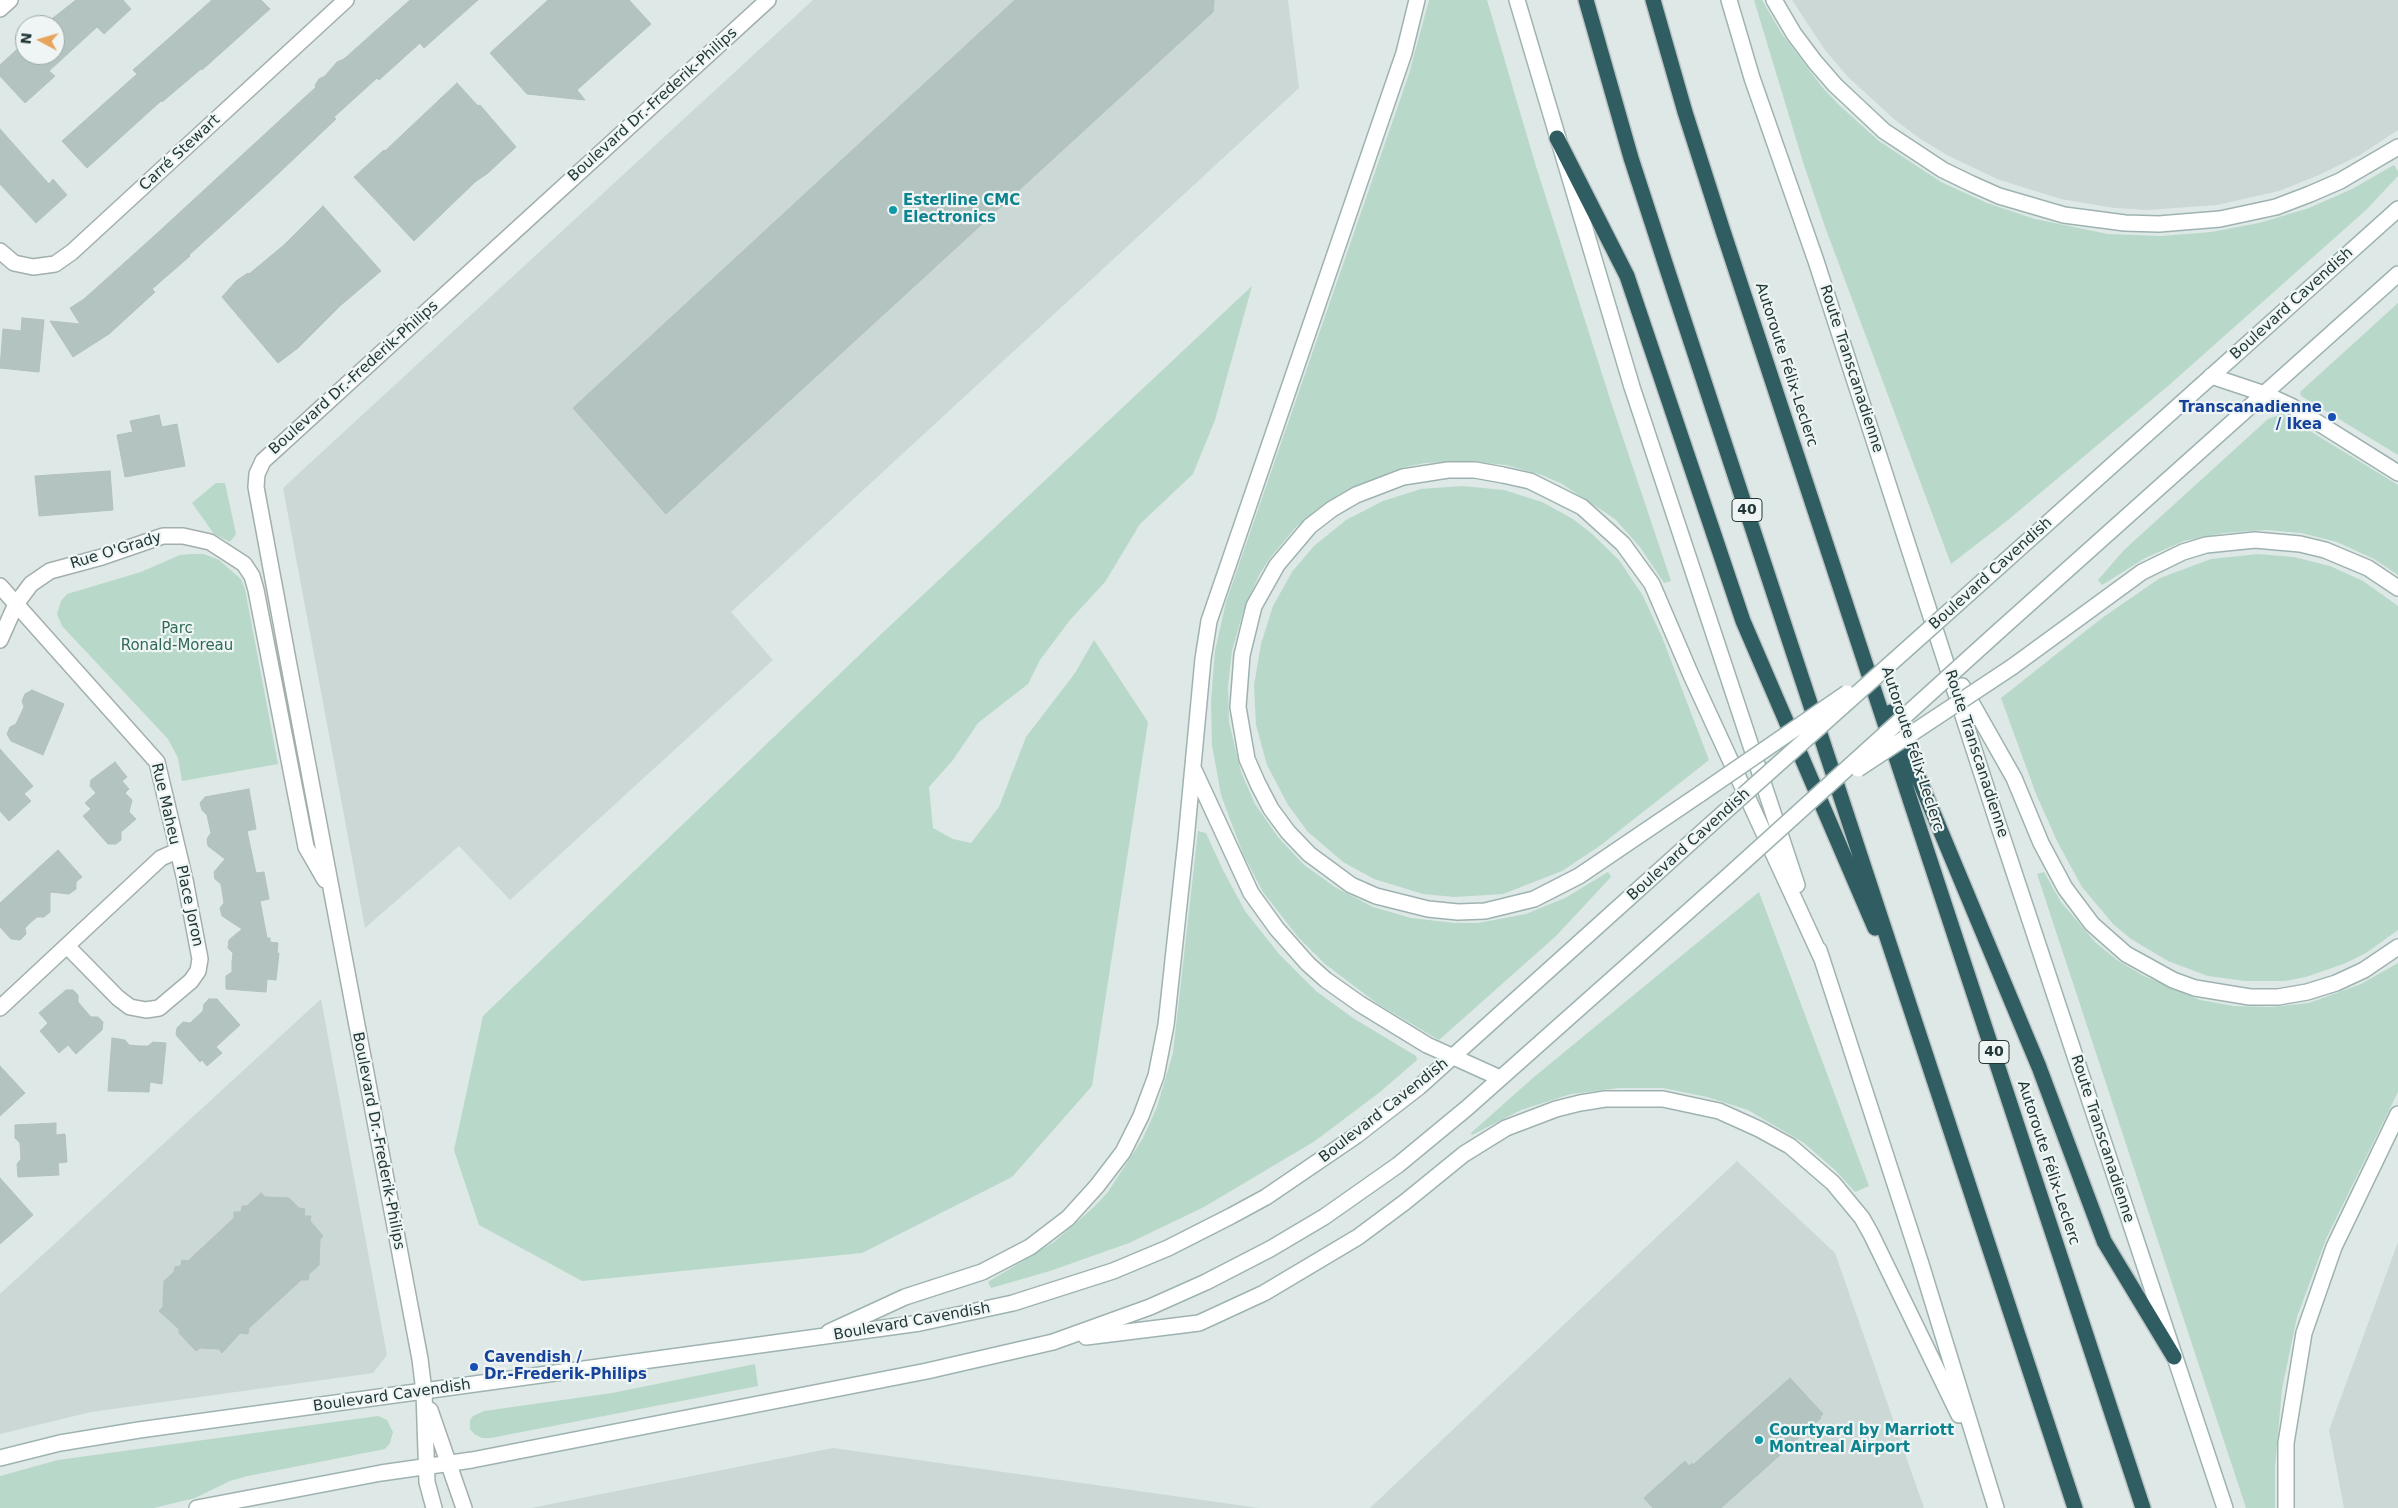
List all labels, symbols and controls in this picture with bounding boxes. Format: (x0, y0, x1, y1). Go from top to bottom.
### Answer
north arrow (15, 15, 65, 65)
street label: Boulevard Dr.-Frederik-Philips (565, 24, 741, 186)
text: N (18, 32, 35, 45)
street label: Carré Stewart (136, 111, 224, 195)
place label: Esterline CMC Electronics (903, 192, 1020, 227)
marker: Esterline CMC Electronics (887, 204, 899, 216)
street label: Boulevard Cavendish (2227, 244, 2357, 364)
street label: Autoroute Félix-Leclerc (1751, 280, 1821, 450)
street label: Route Transcanadienne (1815, 283, 1887, 455)
street label: Boulevard Dr.-Frederik-Philips (266, 297, 442, 459)
place label: Transcanadienne / Ikea (2179, 399, 2322, 434)
marker: Transcanadienne / Ikea (2326, 411, 2338, 423)
road number: 40 (1732, 498, 1762, 522)
street label: Boulevard Cavendish (1926, 514, 2056, 634)
street label: Rue O'Grady (68, 529, 164, 573)
park label: Parc Ronald-Moreau (121, 620, 233, 655)
street label: Autoroute Félix-Leclerc (1877, 664, 1947, 834)
street label: Route Transcanadienne (1940, 668, 2012, 840)
street label: Rue Maheu (147, 761, 183, 847)
street label: Boulevard Cavendish (1624, 785, 1754, 905)
street label: Place Joron (172, 864, 206, 948)
street label: Boulevard Dr.-Frederik-Philips (348, 1031, 408, 1251)
road number: 40 (1979, 1040, 2009, 1064)
street label: Route Transcanadienne (2066, 1053, 2138, 1225)
street label: Boulevard Cavendish (1316, 1055, 1452, 1167)
street label: Autoroute Félix-Leclerc (2013, 1078, 2083, 1248)
street label: Boulevard Cavendish (832, 1299, 992, 1345)
place label: Cavendish / Dr.-Frederik-Philips (484, 1349, 647, 1384)
marker: Cavendish / Dr.-Frederik-Philips (468, 1361, 480, 1373)
street label: Boulevard Cavendish (312, 1376, 472, 1416)
place label: Courtyard by Marriott Montreal Airport (1769, 1422, 1954, 1457)
marker: Courtyard by Marriott Montreal Airport (1753, 1434, 1765, 1446)

